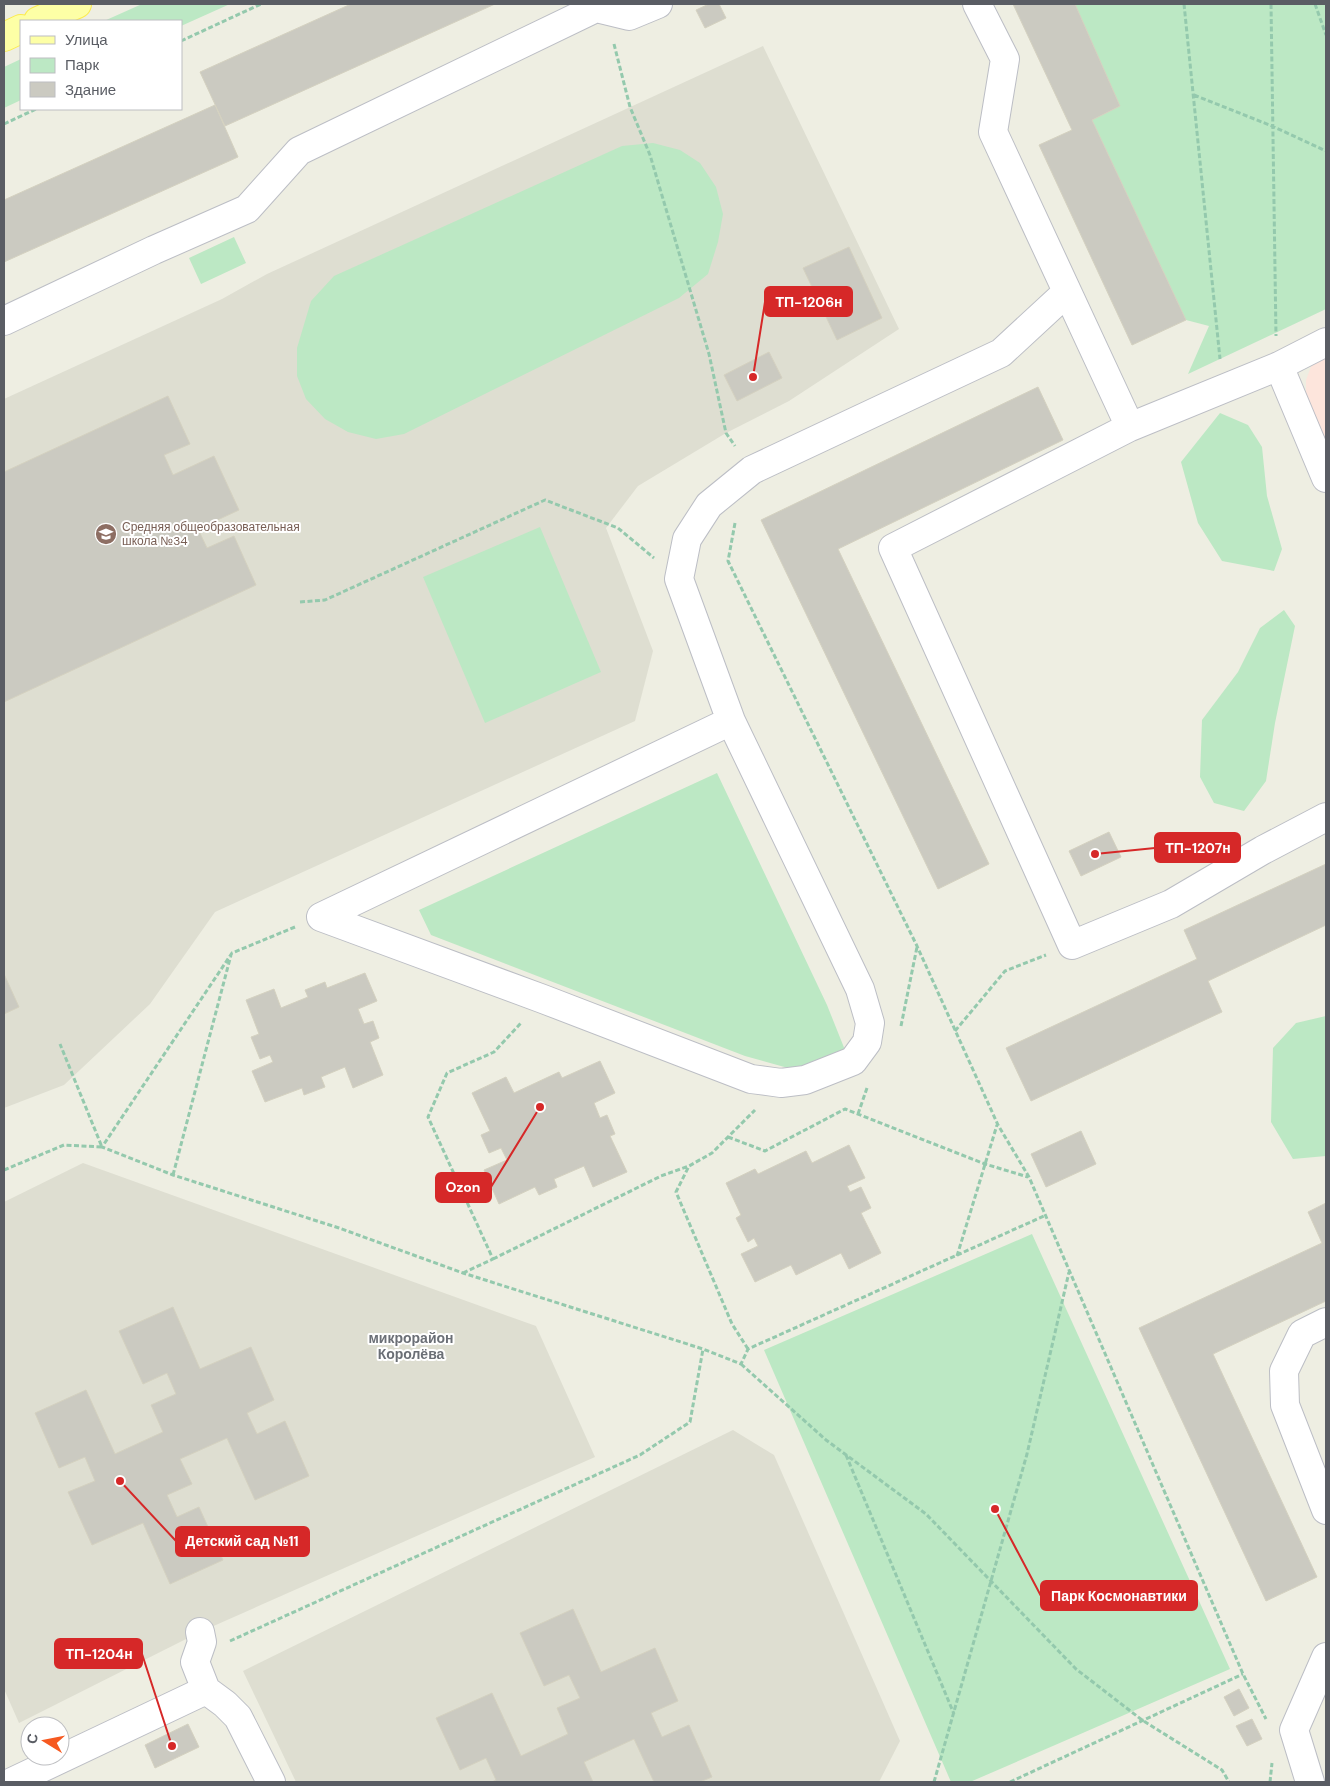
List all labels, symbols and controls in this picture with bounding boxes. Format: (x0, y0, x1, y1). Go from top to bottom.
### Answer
legend (20, 20, 182, 110)
text: Улица (65, 30, 108, 50)
text: Парк (65, 55, 99, 75)
text: Здание (65, 80, 116, 100)
callout: ТП-1206н (765, 287, 852, 316)
text: ТП-1206н (776, 293, 842, 311)
place label: Средняя общеобразовательная школа №34 (122, 519, 300, 549)
school or university icon: Средняя общеобразовательная школа №34 (94, 522, 118, 546)
callout: ТП-1207н (1155, 833, 1240, 862)
text: ТП-1207н (1165, 839, 1231, 857)
callout: Ozon (436, 1173, 491, 1202)
text: Ozon (445, 1178, 481, 1196)
district label: микрорайон Королёва (368, 1329, 454, 1363)
callout: Детский сад №11 (176, 1527, 309, 1556)
text: Детский сад №11 (185, 1532, 299, 1550)
callout: Парк Космонавтики (1041, 1581, 1197, 1610)
text: Парк Космонавтики (1051, 1587, 1187, 1605)
callout: ТП-1204н (55, 1639, 142, 1668)
text: ТП-1204н (65, 1645, 133, 1663)
north arrow (20, 1716, 70, 1766)
text: С (22, 1732, 42, 1745)

